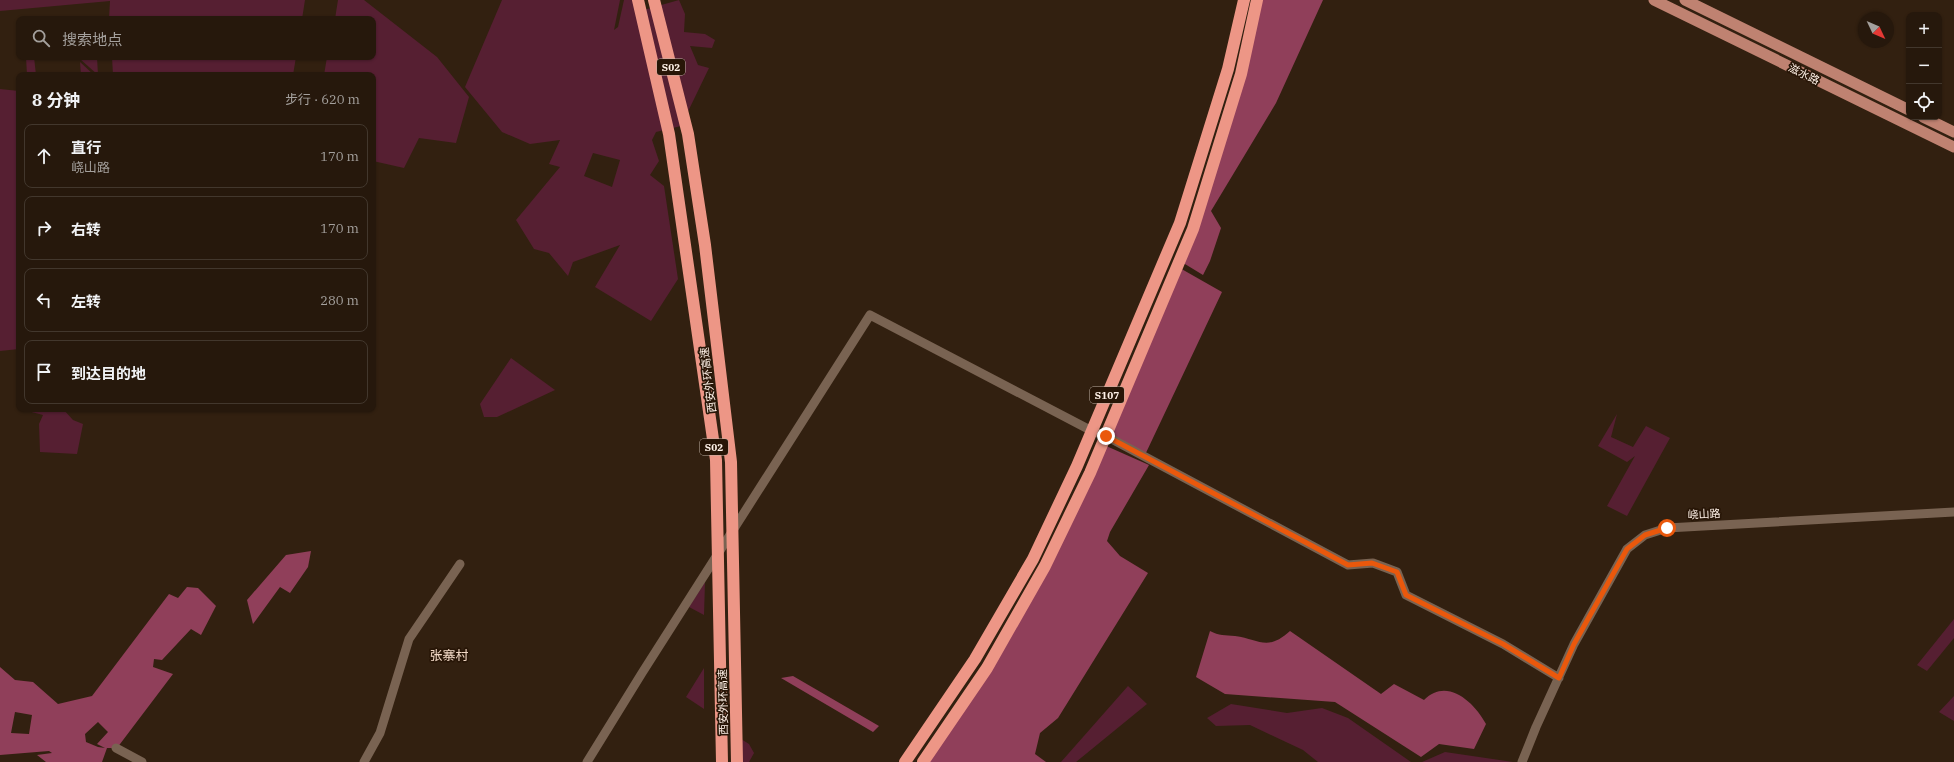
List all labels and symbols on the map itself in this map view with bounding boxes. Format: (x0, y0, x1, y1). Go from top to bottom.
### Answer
north arrow (1858, 12, 1894, 48)
road number: S02 (657, 59, 685, 75)
street label: 滋水路 (1786, 60, 1822, 88)
street label: 西安外环高速 (697, 346, 719, 414)
road number: S107 (1090, 387, 1124, 403)
route end (1097, 427, 1115, 445)
road number: S02 (700, 439, 728, 455)
street label: 峣山路 (1687, 506, 1721, 522)
route start (1658, 519, 1676, 537)
district label: 张寨村 (429, 647, 469, 664)
street label: 西安外环高速 (715, 669, 731, 735)

